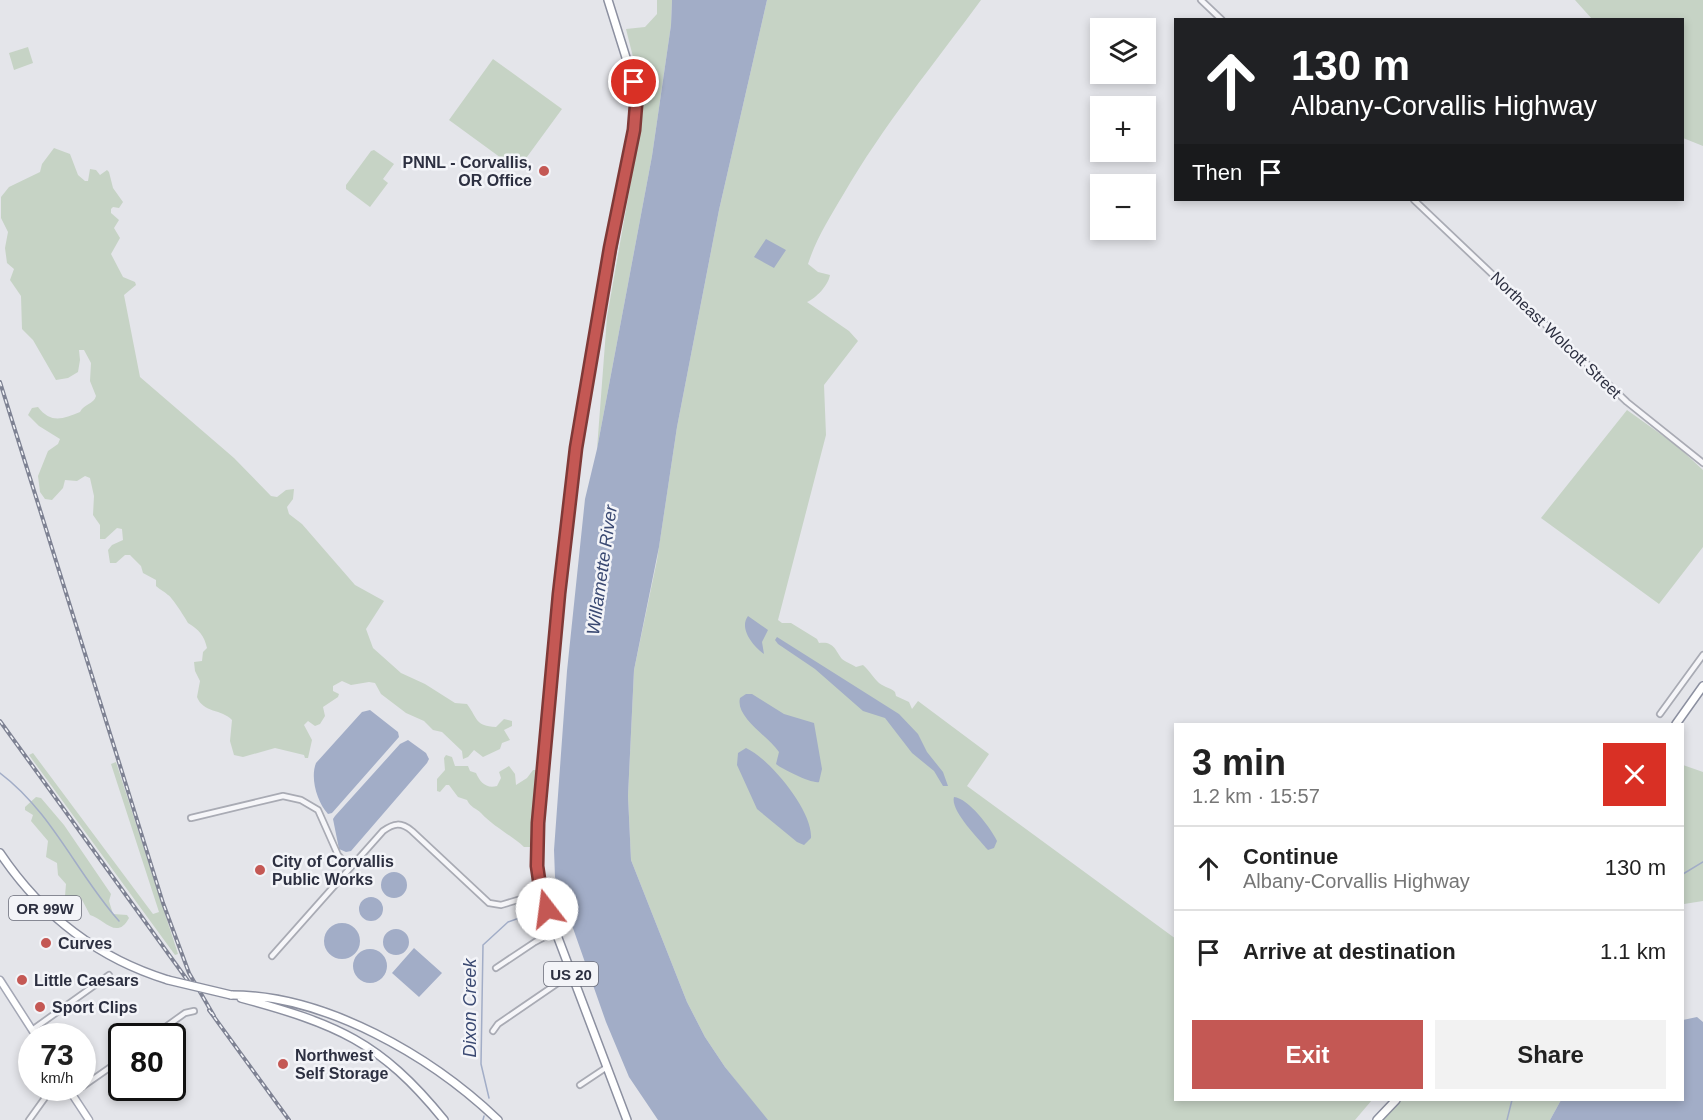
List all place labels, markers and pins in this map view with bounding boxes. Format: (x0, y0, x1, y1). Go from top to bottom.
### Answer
pin (608, 56, 659, 107)
place label: PNNL - Corvallis, OR Office (402, 154, 532, 189)
marker: PNNL - Corvallis, OR Office (537, 164, 551, 178)
place label: City of Corvallis Public Works (272, 853, 394, 888)
marker: City of Corvallis Public Works (253, 863, 267, 877)
place label: Curves (58, 935, 112, 952)
marker: Curves (39, 936, 53, 950)
place label: Little Caesars (34, 972, 139, 989)
marker: Little Caesars (15, 973, 29, 987)
place label: Sport Clips (52, 999, 137, 1016)
marker: Sport Clips (33, 1000, 47, 1014)
place label: Northwest Self Storage (295, 1047, 388, 1082)
marker: Northwest Self Storage (276, 1057, 290, 1071)

